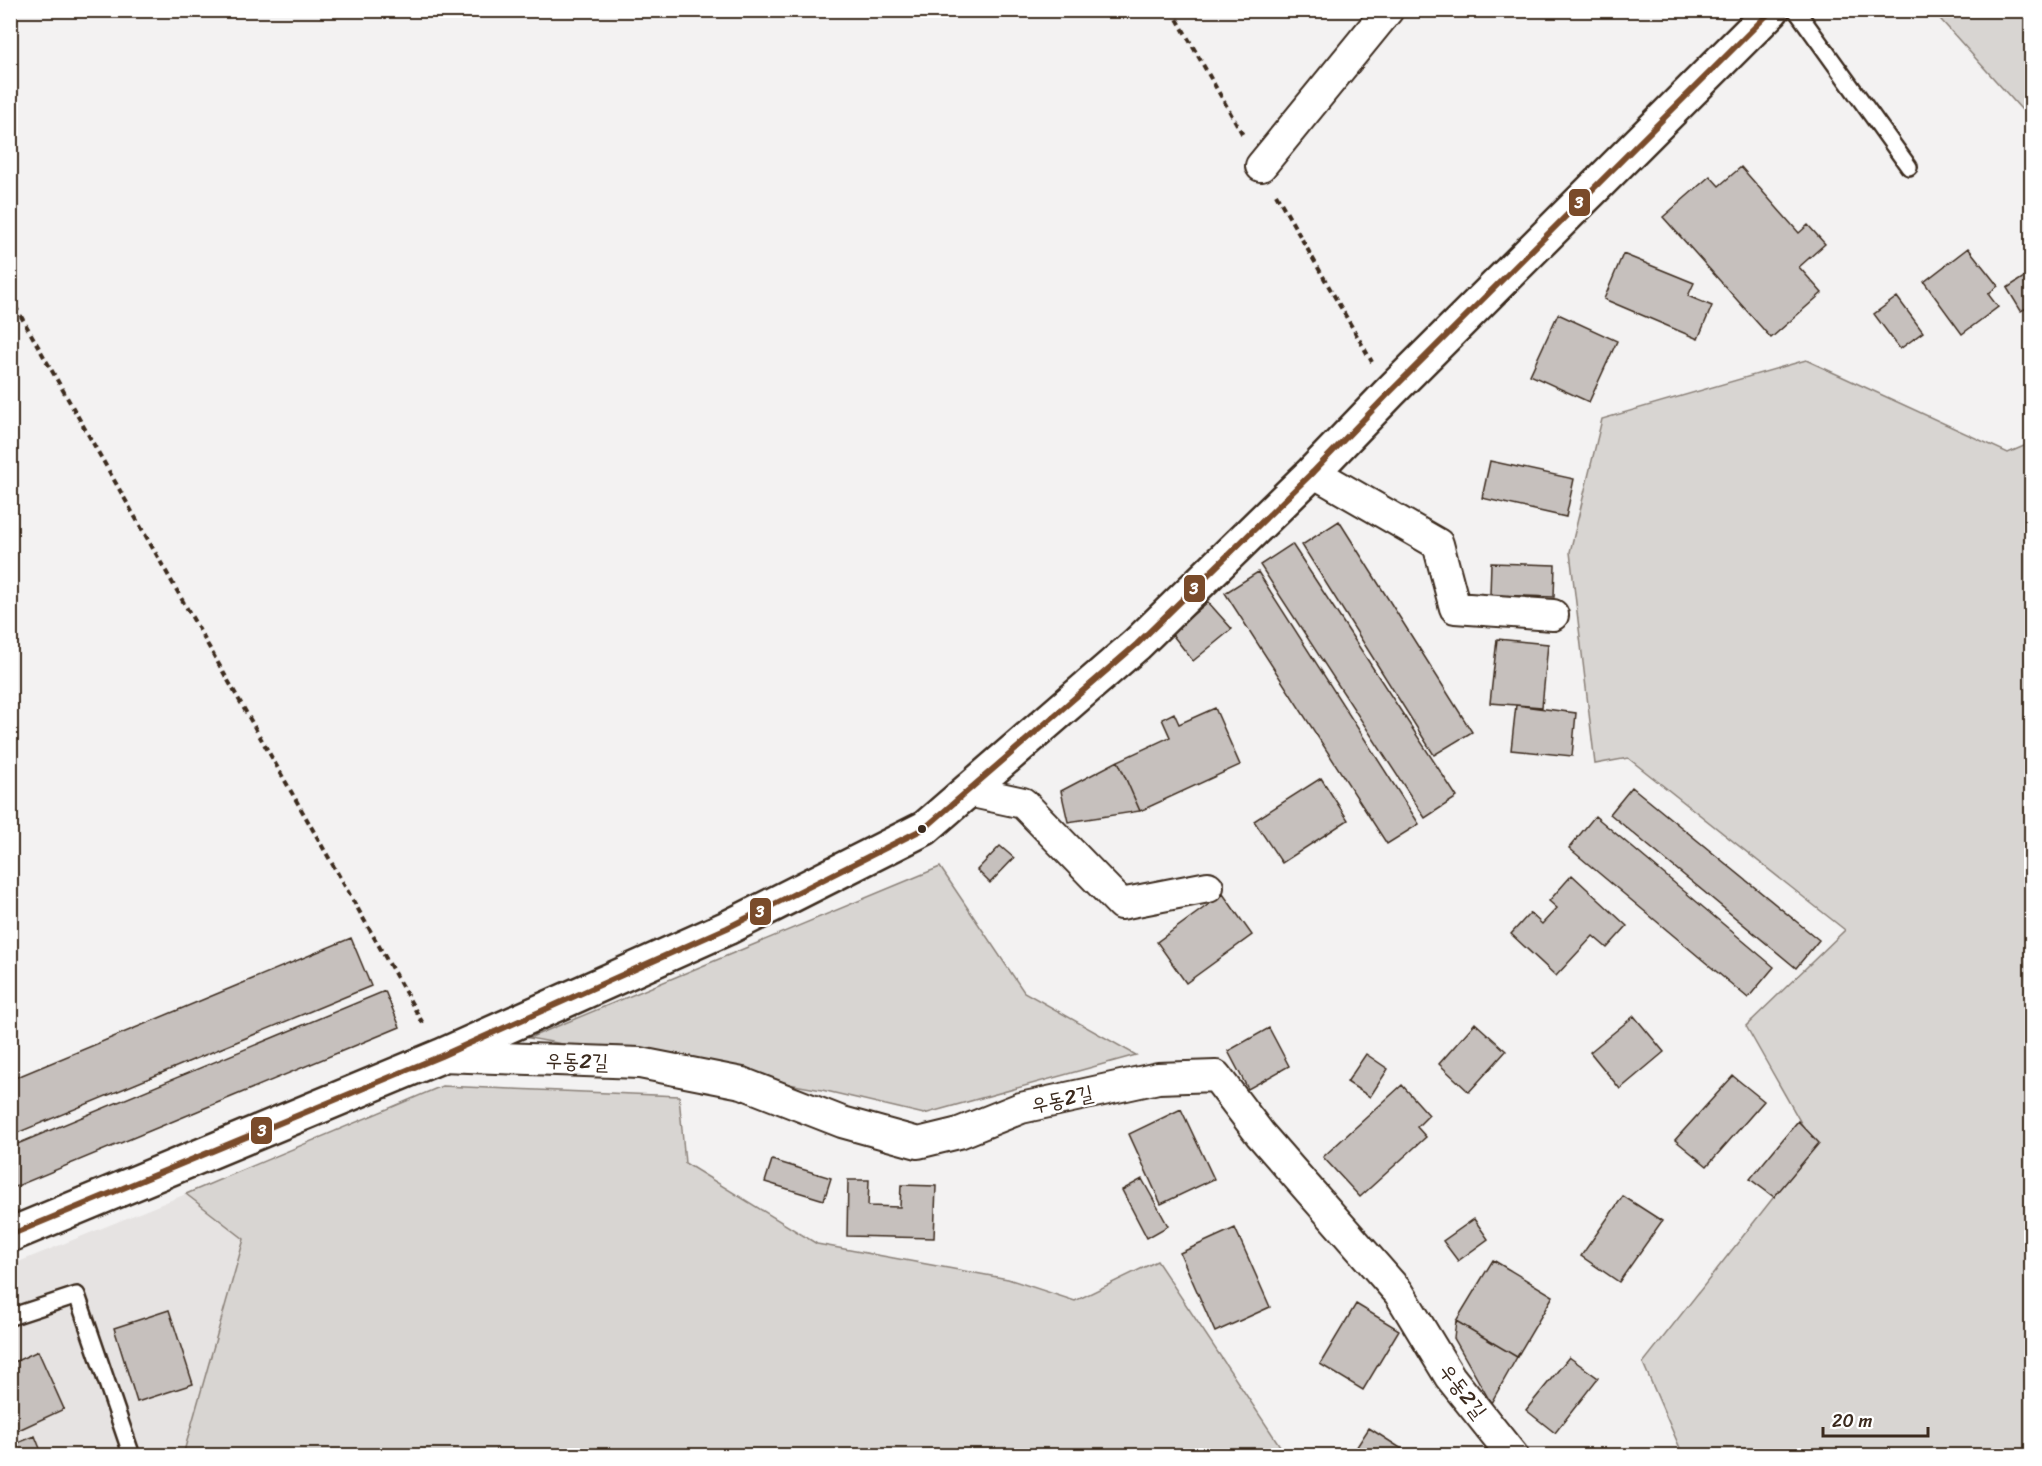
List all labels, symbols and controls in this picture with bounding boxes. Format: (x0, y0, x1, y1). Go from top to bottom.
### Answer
line badge: 3 (1568, 188, 1591, 217)
text: 3 (1574, 188, 1584, 217)
line badge: 3 (1183, 574, 1206, 603)
text: 3 (1189, 574, 1199, 603)
unlabelled marker (916, 823, 928, 835)
line badge: 3 (749, 897, 772, 926)
text: 3 (755, 897, 765, 926)
street label: 우동2길 (545, 1041, 609, 1081)
street label: 우동2길 (1027, 1074, 1097, 1124)
line badge: 3 (250, 1116, 273, 1145)
text: 3 (257, 1116, 267, 1145)
street label: 우동2길 (1429, 1354, 1497, 1428)
scale bar (1823, 1400, 1928, 1438)
text: 20 m (1832, 1405, 1872, 1437)

